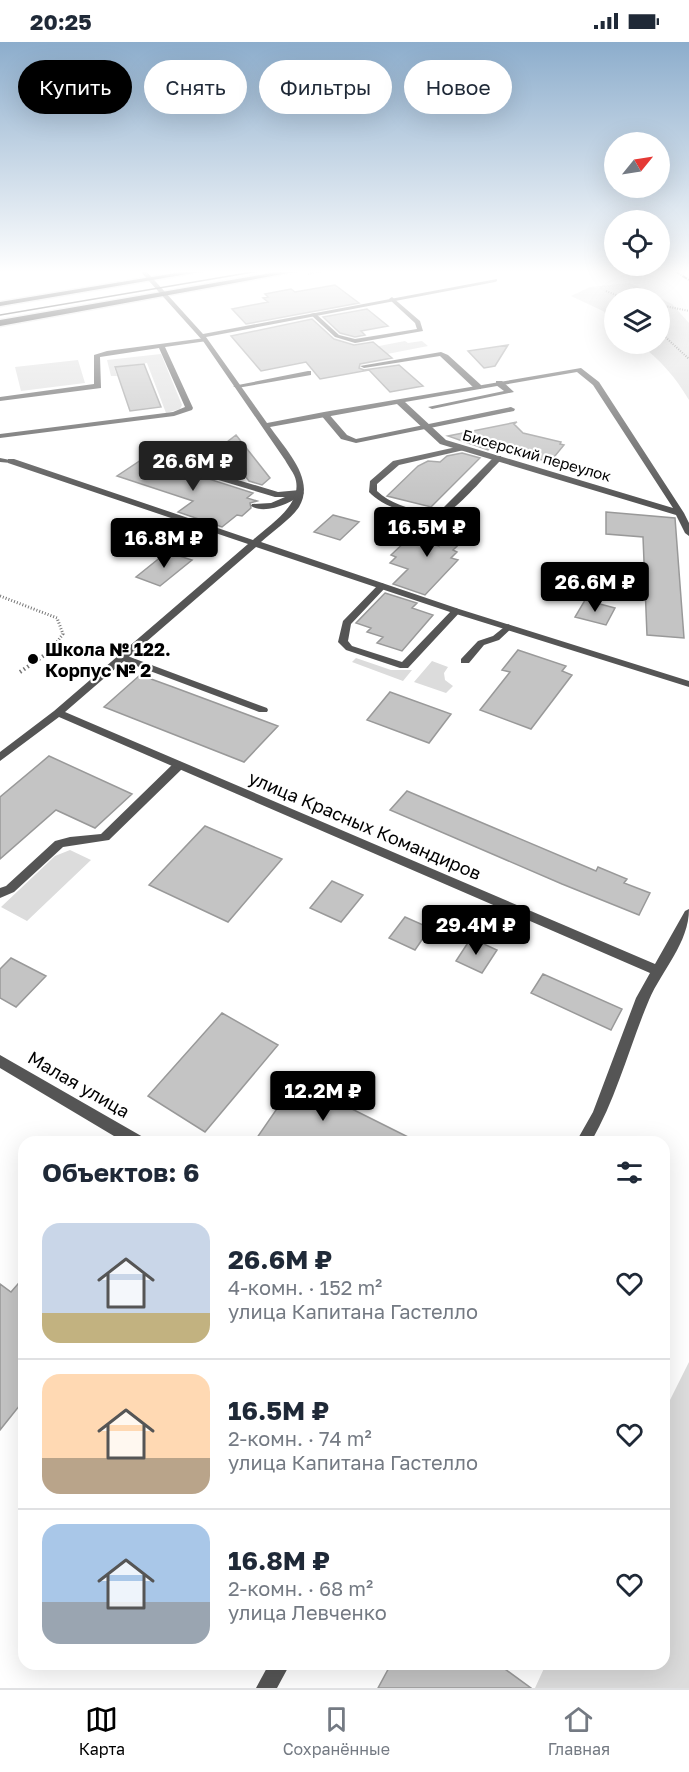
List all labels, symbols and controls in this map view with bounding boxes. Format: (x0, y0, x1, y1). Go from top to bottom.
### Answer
text: 20:25 (30, 8, 92, 35)
chip: Купить (18, 60, 132, 114)
chip: Снять (144, 60, 247, 114)
chip: Фильтры (259, 60, 392, 114)
chip: Новое (404, 60, 512, 114)
north arrow (604, 132, 670, 198)
map controls (604, 132, 670, 354)
button: locate (604, 210, 670, 276)
button: layers (604, 288, 670, 354)
street label: Бисерский переулок (461, 425, 614, 485)
pin: 26.6M ₽ (138, 441, 248, 492)
text: 26.6M ₽ (153, 448, 233, 472)
pin: 16.5M ₽ (372, 507, 482, 558)
text: 16.5M ₽ (388, 514, 466, 538)
pin: 16.8M ₽ (109, 518, 219, 569)
text: 16.8M ₽ (125, 525, 203, 549)
pin: 26.6M ₽ (540, 562, 650, 613)
text: 26.6M ₽ (555, 569, 635, 593)
place label: Школа № 122. Корпус № 2 (45, 638, 171, 681)
marker: Школа № 122. Корпус № 2 (26, 652, 40, 666)
street label: улица Красных Командиров (245, 766, 485, 884)
pin: 29.4M ₽ (421, 905, 531, 956)
text: 29.4M ₽ (436, 912, 516, 936)
street label: Малая улица (24, 1046, 134, 1122)
pin: 12.2M ₽ (268, 1071, 378, 1122)
text: 12.2M ₽ (284, 1078, 362, 1102)
icon: filters (613, 1156, 646, 1189)
text: Объектов: 6 (42, 1157, 200, 1188)
text: 26.6M ₽ (228, 1244, 332, 1275)
icon: home (90, 1247, 162, 1319)
icon: heart (613, 1267, 646, 1300)
text: 4-комн. · 152 m² (228, 1275, 382, 1299)
text: улица Капитана Гастелло (228, 1299, 478, 1323)
text: 16.5M ₽ (228, 1395, 329, 1426)
icon: home (90, 1398, 162, 1470)
icon: heart (613, 1418, 646, 1451)
text: 2-комн. · 74 m² (228, 1426, 372, 1450)
text: улица Капитана Гастелло (228, 1450, 478, 1474)
text: 16.8M ₽ (228, 1545, 330, 1576)
icon: home (90, 1548, 162, 1620)
icon: heart (613, 1568, 646, 1601)
text: 2-комн. · 68 m² (228, 1576, 373, 1600)
text: улица Левченко (228, 1600, 387, 1624)
tab: Карта (79, 1703, 125, 1759)
tab: Сохранённые (283, 1703, 390, 1759)
tab: Главная (548, 1703, 610, 1759)

